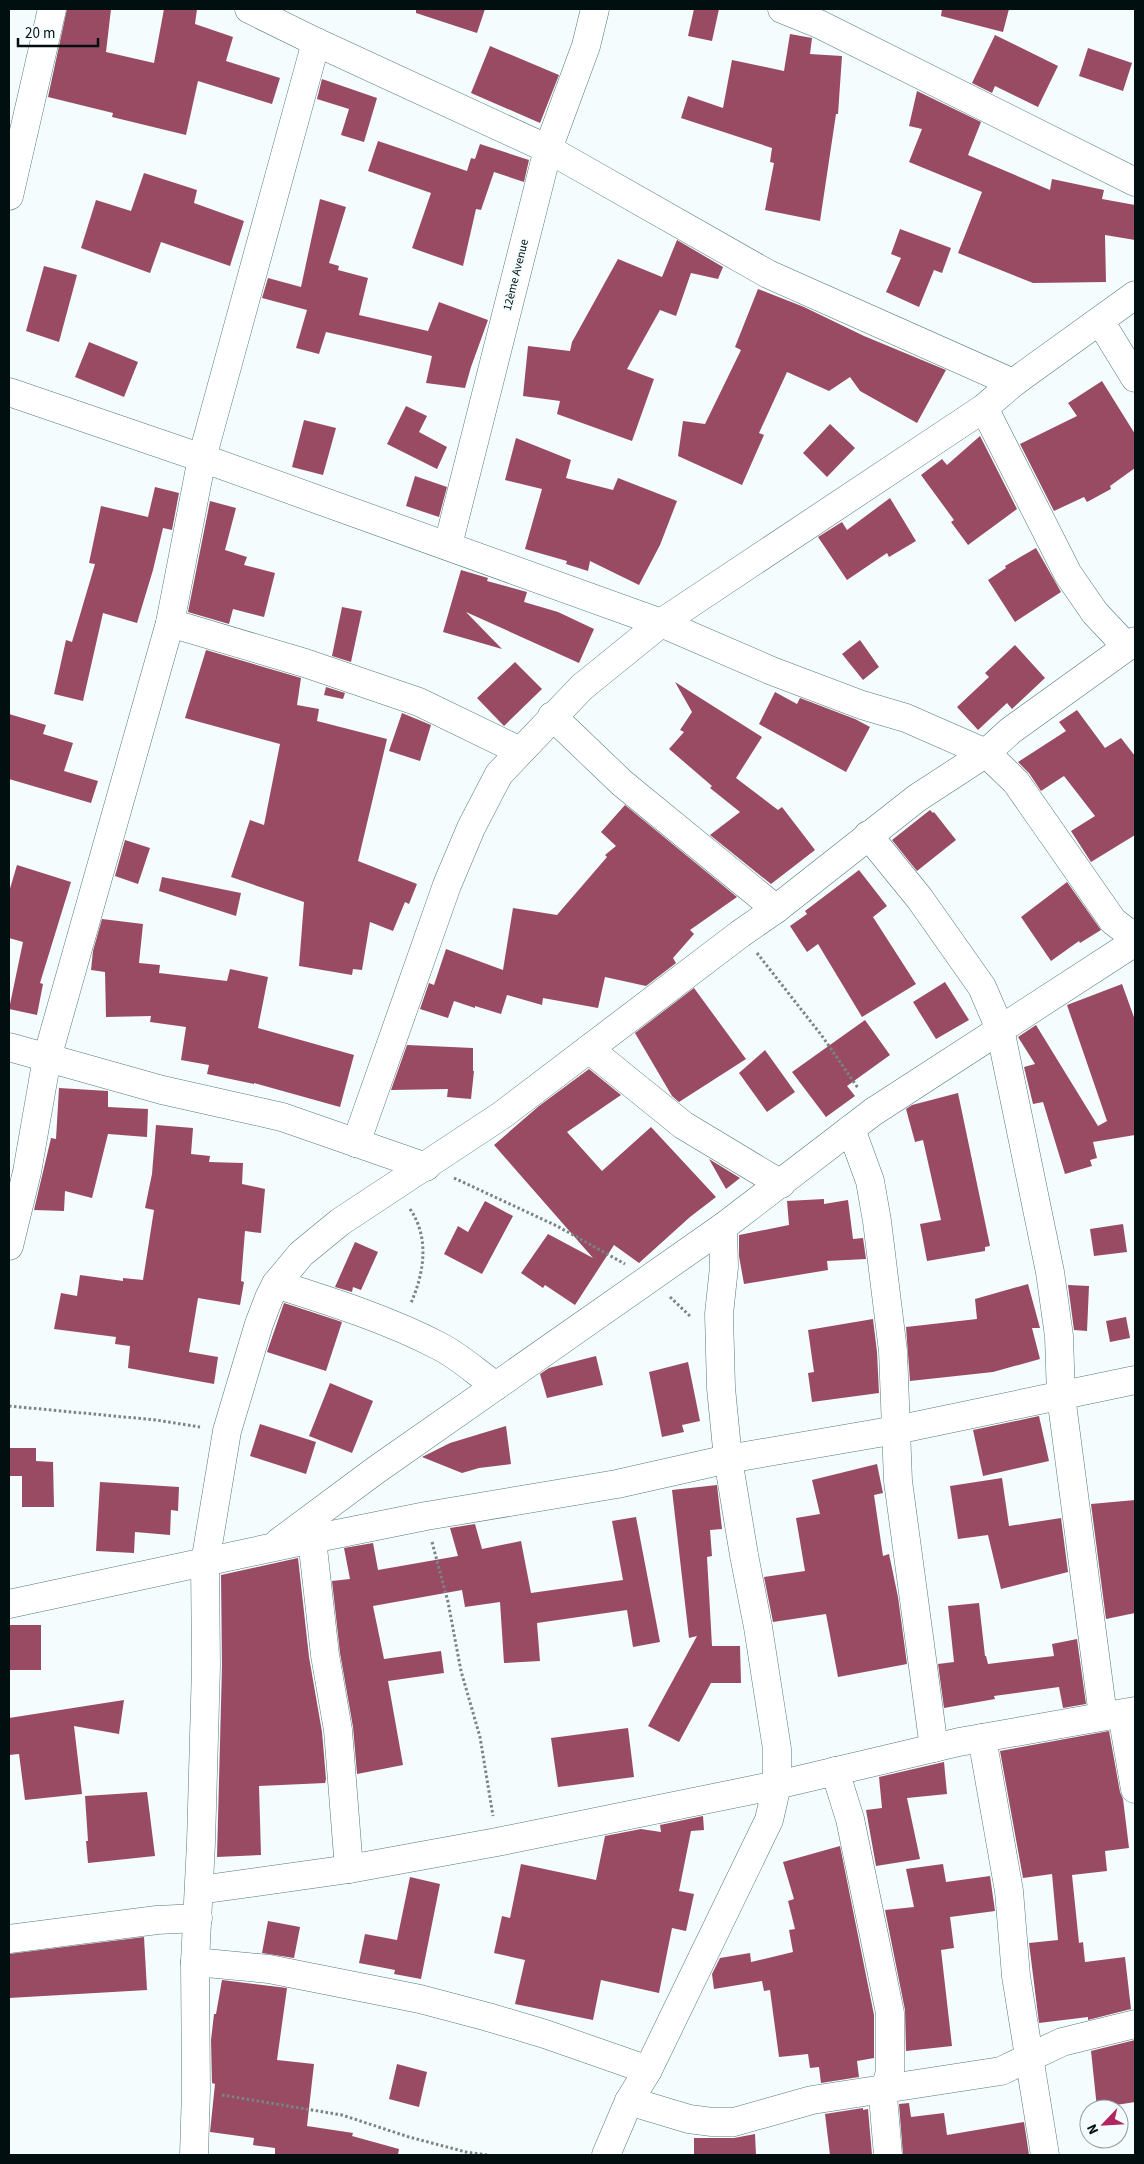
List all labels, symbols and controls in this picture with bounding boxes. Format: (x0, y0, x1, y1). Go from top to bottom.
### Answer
scale bar (18, 15, 98, 47)
text: 20 m (25, 23, 55, 44)
street label: 12ème Avenue (499, 237, 533, 313)
north arrow (1079, 2099, 1129, 2149)
text: N (1082, 2121, 1104, 2138)

